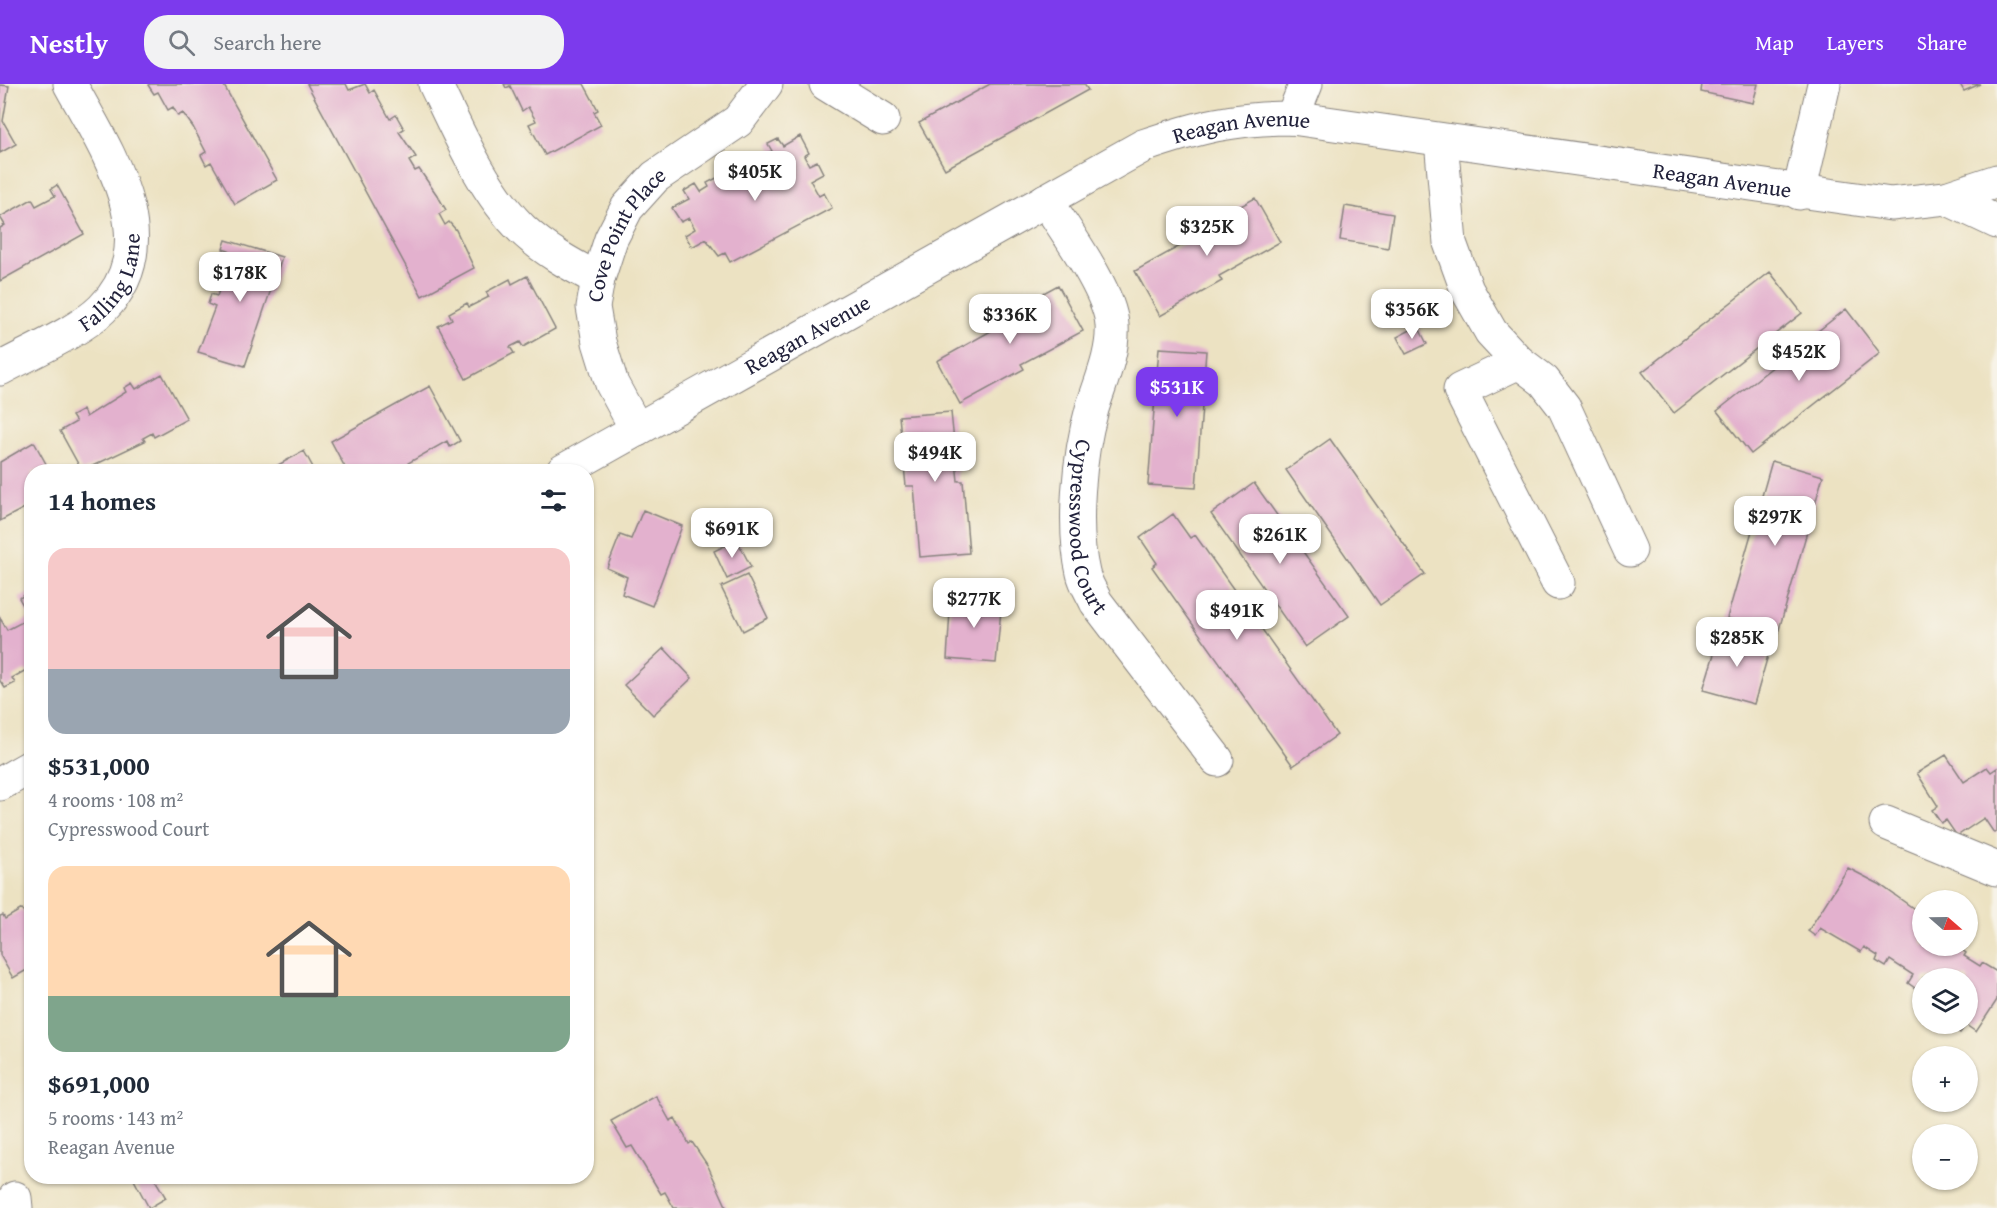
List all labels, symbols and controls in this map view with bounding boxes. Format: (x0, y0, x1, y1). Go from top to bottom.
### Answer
search box (144, 15, 564, 69)
text: Nestly (30, 22, 108, 63)
icon: search (165, 26, 198, 59)
text: Search here (213, 26, 322, 58)
text: Map (1755, 27, 1794, 58)
text: Layers (1827, 27, 1884, 58)
text: Share (1917, 27, 1967, 58)
street label: Reagan Avenue (1168, 102, 1313, 152)
pin: $405K (713, 151, 797, 202)
street label: Reagan Avenue (1651, 154, 1794, 206)
text: $405K (728, 156, 782, 185)
street label: Cove Point Place (578, 158, 672, 304)
pin: $325K (1165, 206, 1249, 257)
text: $325K (1180, 211, 1234, 240)
street label: Falling Lane (72, 233, 148, 339)
pin: $178K (198, 252, 282, 303)
text: $178K (213, 257, 267, 286)
street label: Reagan Avenue (739, 286, 876, 382)
pin: $356K (1370, 289, 1454, 340)
pin: $336K (968, 294, 1052, 345)
text: $356K (1385, 294, 1439, 323)
text: $336K (983, 299, 1037, 328)
pin: $452K (1757, 331, 1841, 382)
text: $452K (1772, 336, 1826, 365)
pin: $531K (1135, 367, 1219, 418)
text: $531K (1150, 372, 1204, 401)
pin: $494K (893, 432, 977, 483)
text: $494K (908, 437, 962, 466)
street label: Cypresswood Court (1062, 437, 1116, 621)
text: 14 homes (48, 481, 156, 520)
icon: filters (537, 484, 570, 517)
pin: $297K (1733, 496, 1817, 547)
text: $297K (1748, 501, 1802, 530)
pin: $691K (690, 508, 774, 559)
text: $691K (705, 513, 759, 542)
pin: $261K (1238, 514, 1322, 565)
text: $261K (1253, 519, 1307, 548)
pin: $277K (932, 578, 1016, 629)
text: $277K (947, 583, 1001, 612)
icon: home (255, 587, 363, 695)
pin: $491K (1195, 590, 1279, 641)
text: $491K (1210, 595, 1264, 624)
pin: $285K (1695, 617, 1779, 668)
text: $285K (1710, 622, 1764, 651)
text: $531,000 (48, 746, 150, 785)
text: 4 rooms · 108 m² (48, 785, 183, 814)
text: Cypresswood Court (48, 814, 209, 843)
north arrow (1912, 890, 1978, 956)
map controls (1912, 890, 1978, 1190)
icon: home (255, 905, 363, 1013)
button: layers (1912, 968, 1978, 1034)
button: + (1912, 1046, 1978, 1112)
text: $691,000 (48, 1064, 150, 1103)
text: 5 rooms · 143 m² (48, 1103, 183, 1132)
button: − (1912, 1124, 1978, 1190)
text: Reagan Avenue (48, 1132, 175, 1161)

